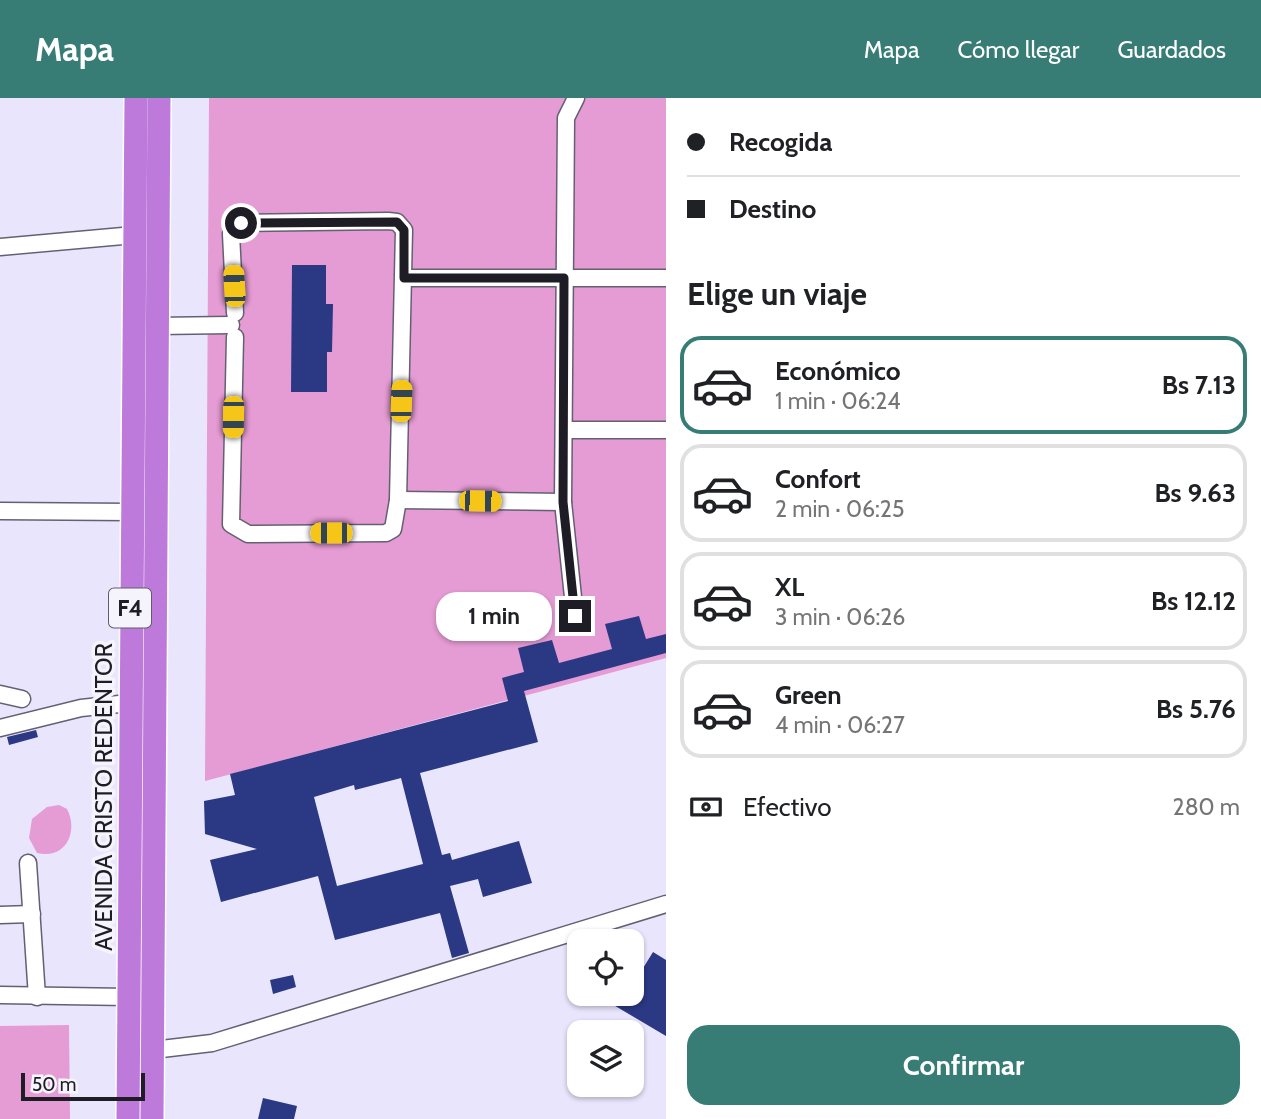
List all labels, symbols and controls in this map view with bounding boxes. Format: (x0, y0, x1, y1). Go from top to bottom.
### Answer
text: Mapa (35, 29, 114, 69)
text: Mapa (864, 35, 920, 64)
text: Cómo llegar (958, 35, 1079, 64)
text: Guardados (1117, 35, 1226, 64)
text: Recogida (729, 126, 832, 158)
text: Destino (729, 193, 816, 225)
route start (225, 207, 257, 239)
car (223, 264, 246, 308)
text: Elige un viaje (687, 274, 867, 313)
icon: car (691, 354, 754, 417)
text: Económico (775, 355, 901, 387)
text: Bs 7.13 (1162, 369, 1236, 401)
car (390, 380, 413, 422)
text: 1 min · 06:24 (775, 387, 901, 415)
car (223, 396, 244, 438)
icon: car (691, 462, 754, 525)
text: Confort (775, 463, 861, 495)
text: Bs 9.63 (1154, 477, 1236, 509)
car (459, 490, 502, 512)
text: 2 min · 06:25 (775, 495, 904, 523)
car (311, 523, 353, 544)
icon: car (691, 570, 754, 633)
text: XL (775, 571, 804, 603)
text: Bs 12.12 (1151, 585, 1236, 617)
road number: F4 (109, 588, 151, 628)
callout: 1 min (435, 592, 550, 640)
route end (559, 600, 591, 632)
text: 1 min (468, 602, 520, 630)
text: 3 min · 06:26 (775, 603, 905, 631)
street label: AVENIDA CRISTO REDENTOR (89, 642, 118, 951)
icon: car (691, 678, 754, 741)
text: Green (775, 679, 842, 711)
text: Bs 5.76 (1156, 693, 1236, 725)
text: 4 min · 06:27 (775, 711, 905, 739)
icon: cash (687, 788, 725, 826)
text: Efectivo (743, 791, 832, 823)
text: 280 m (1173, 793, 1240, 821)
map controls (567, 929, 644, 1097)
button: locate (567, 929, 644, 1006)
button: layers (567, 1020, 644, 1097)
button: Confirmar (687, 1025, 1240, 1105)
scale bar (21, 1070, 145, 1102)
text: 50 m (32, 1073, 76, 1096)

